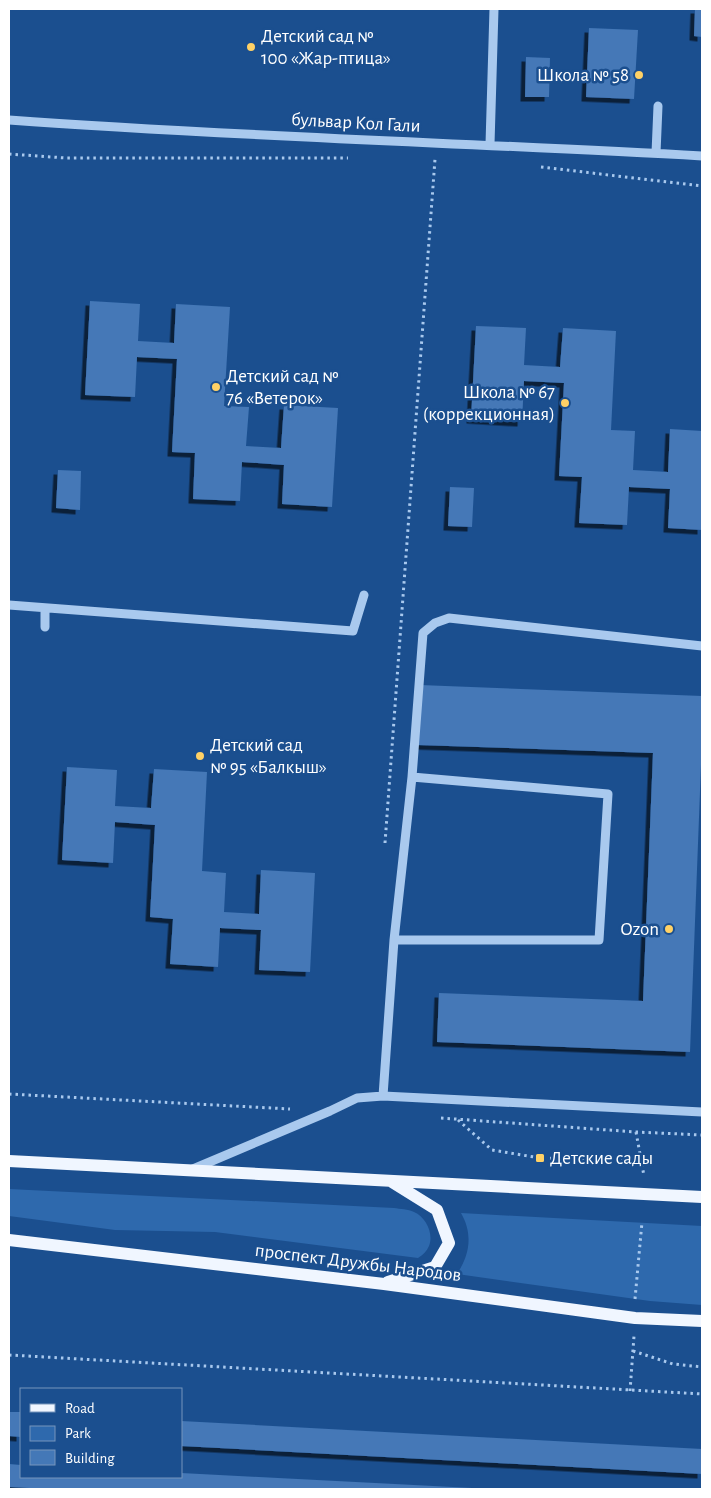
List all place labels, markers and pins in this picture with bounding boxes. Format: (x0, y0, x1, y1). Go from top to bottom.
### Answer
place label: Детский сад № 100 «Жар-птица» (261, 27, 391, 68)
marker: Детский сад № 100 «Жар-птица» (245, 41, 257, 53)
place label: Школа № 58 (537, 66, 629, 85)
marker: Школа № 58 (633, 69, 645, 81)
place label: Детский сад № 76 «Ветерок» (226, 367, 339, 408)
marker: Детский сад № 76 «Ветерок» (210, 381, 222, 393)
place label: Школа № 67 (коррекционная) (423, 383, 555, 424)
marker: Школа № 67 (коррекционная) (559, 397, 571, 409)
place label: Детский сад № 95 «Балкыш» (210, 736, 327, 777)
marker: Детский сад № 95 «Балкыш» (194, 750, 206, 762)
place label: Ozon (620, 920, 659, 939)
marker: Ozon (663, 923, 675, 935)
place label: Детские сады (550, 1149, 653, 1168)
marker: Детские сады (534, 1152, 546, 1164)

